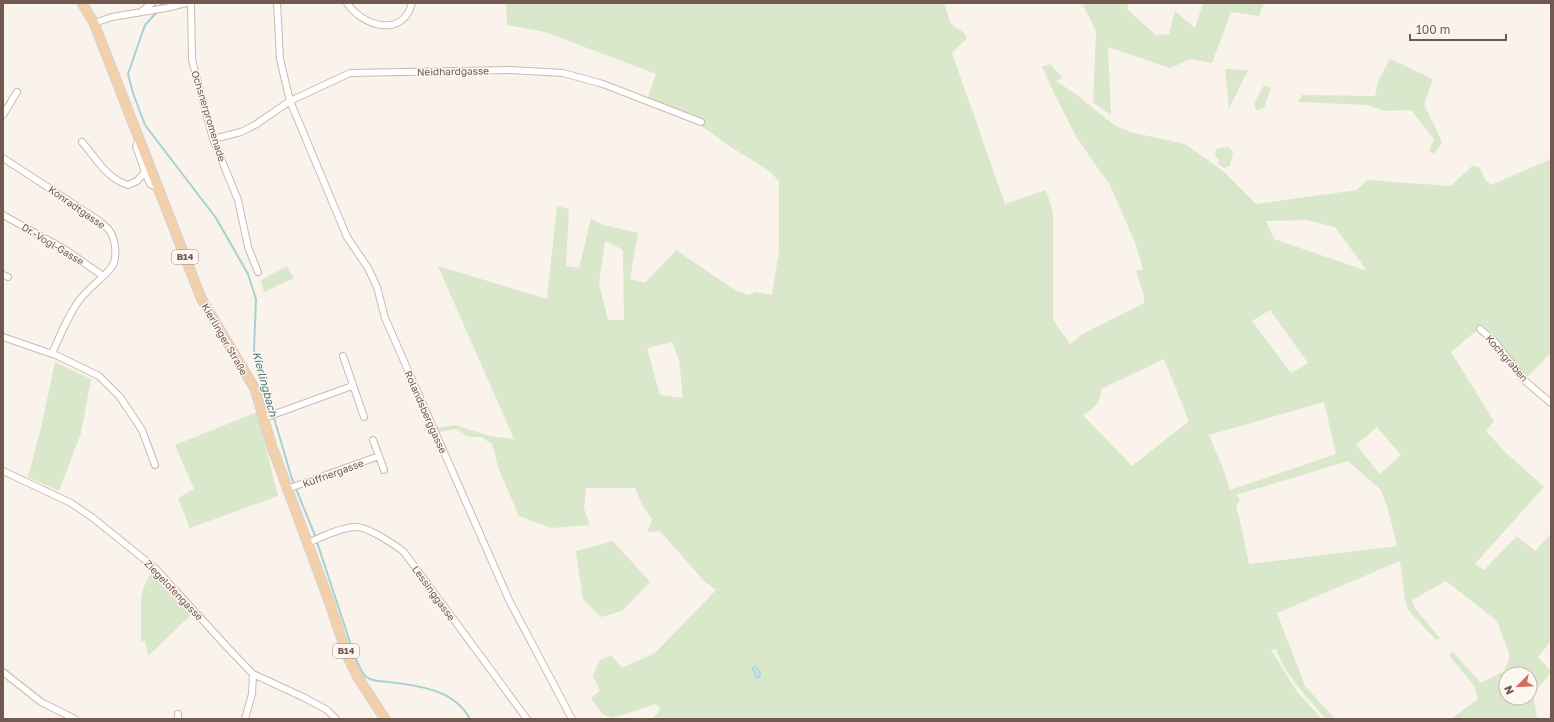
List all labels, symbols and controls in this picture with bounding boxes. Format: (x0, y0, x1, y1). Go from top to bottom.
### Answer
scale bar (1410, 16, 1506, 42)
text: 100 m (1416, 22, 1450, 37)
street label: Neidhardgasse (417, 64, 489, 78)
street label: Ochsnerpromenade (189, 69, 229, 163)
street label: Konradtgasse (46, 183, 108, 231)
street label: Dr.-Vogl-Gasse (20, 221, 86, 267)
road number: B14 (172, 250, 198, 264)
street label: Kierlinger Straße (200, 301, 251, 377)
street label: Kochgraben (1483, 332, 1531, 384)
water label: Kierlingbach (250, 350, 281, 419)
street label: Rolandsberggasse (402, 369, 450, 455)
street label: Küffnergasse (301, 456, 365, 490)
street label: Ziegelofengasse (142, 557, 206, 623)
street label: Lessinggasse (410, 563, 458, 623)
road number: B14 (333, 644, 359, 658)
north arrow (1498, 666, 1538, 706)
text: N (1501, 684, 1516, 697)

